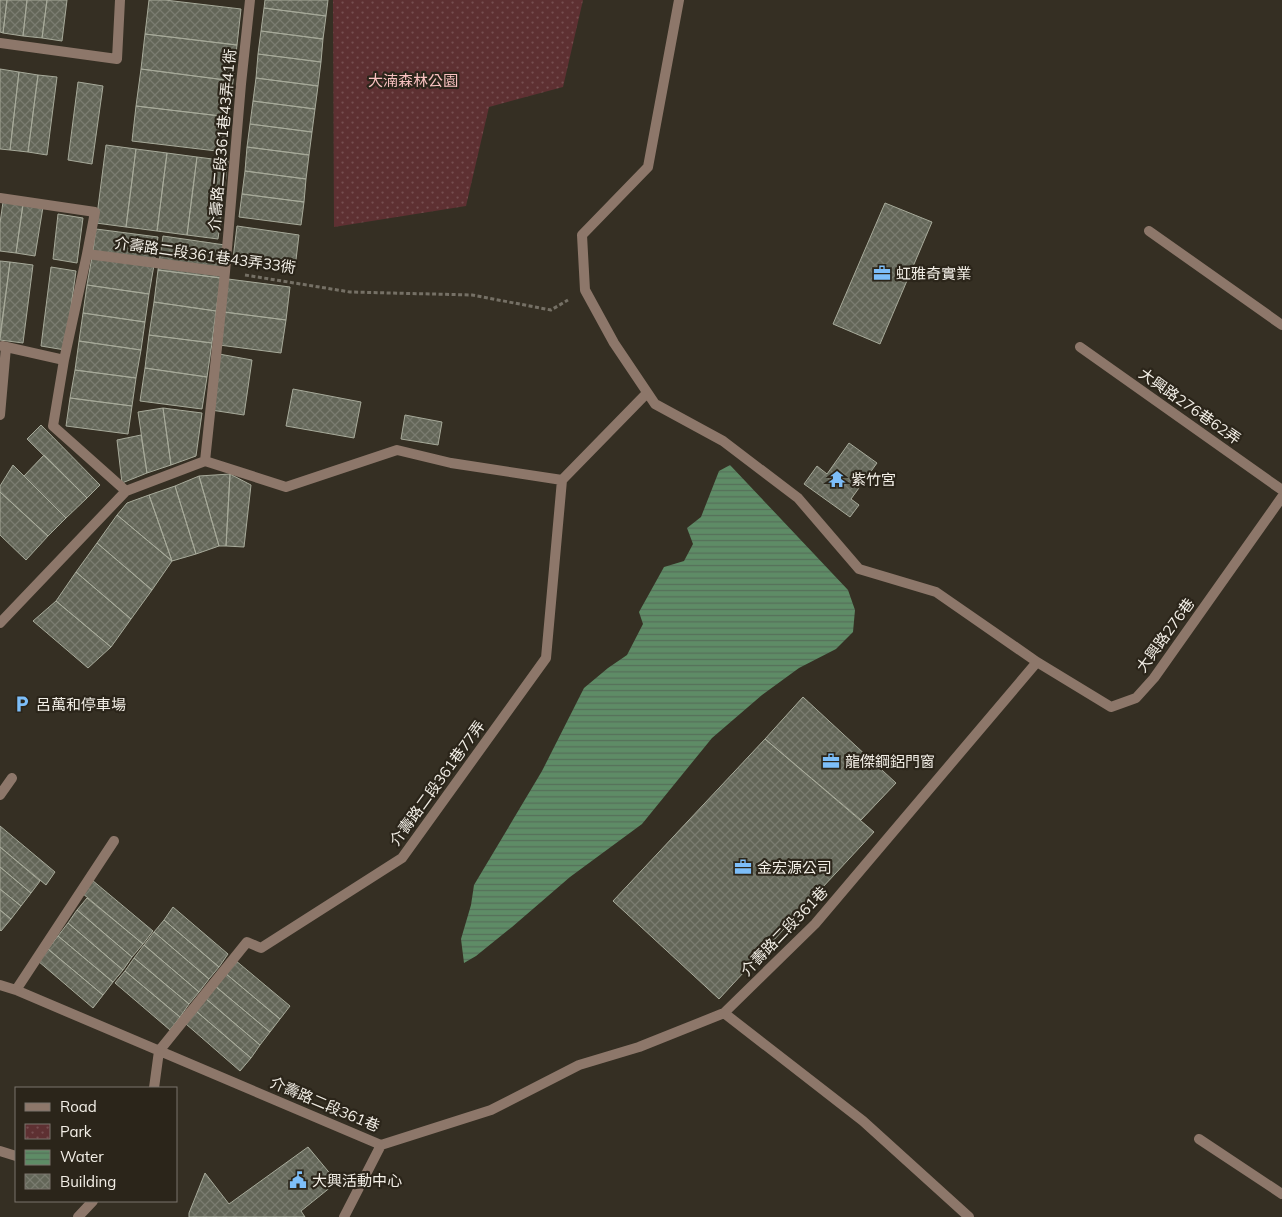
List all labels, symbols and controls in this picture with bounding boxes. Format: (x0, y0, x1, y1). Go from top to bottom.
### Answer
street label: 介壽路二段361巷43弄41衖 (205, 48, 239, 232)
park label: 大湳森林公園 (368, 71, 458, 90)
street label: 介壽路二段361巷43弄33衖 (113, 233, 297, 277)
office icon: 虹雅奇實業 (872, 263, 892, 283)
place label: 虹雅奇實業 (896, 264, 971, 283)
street label: 大興路276巷62弄 (1135, 364, 1245, 448)
temple icon: 紫竹宮 (827, 469, 847, 489)
place label: 紫竹宮 (851, 470, 896, 489)
street label: 大興路276巷 (1132, 594, 1198, 676)
parking icon: 呂萬和停車場 (12, 694, 32, 714)
place label: 呂萬和停車場 (36, 695, 126, 714)
street label: 介壽路二段361巷77弄 (385, 717, 489, 849)
office icon: 龍傑鋼鋁門窗 (821, 751, 841, 771)
place label: 龍傑鋼鋁門窗 (845, 752, 935, 771)
office icon: 金宏源公司 (733, 857, 753, 877)
place label: 金宏源公司 (757, 858, 832, 877)
street label: 介壽路二段361巷 (737, 882, 831, 980)
street label: 介壽路二段361巷 (267, 1072, 383, 1136)
legend (15, 1087, 178, 1202)
text: Road (60, 1097, 97, 1116)
text: Park (60, 1122, 92, 1141)
text: Water (60, 1147, 104, 1166)
public building icon: 大興活動中心 (288, 1170, 308, 1190)
place label: 大興活動中心 (312, 1171, 402, 1190)
text: Building (60, 1172, 116, 1191)

